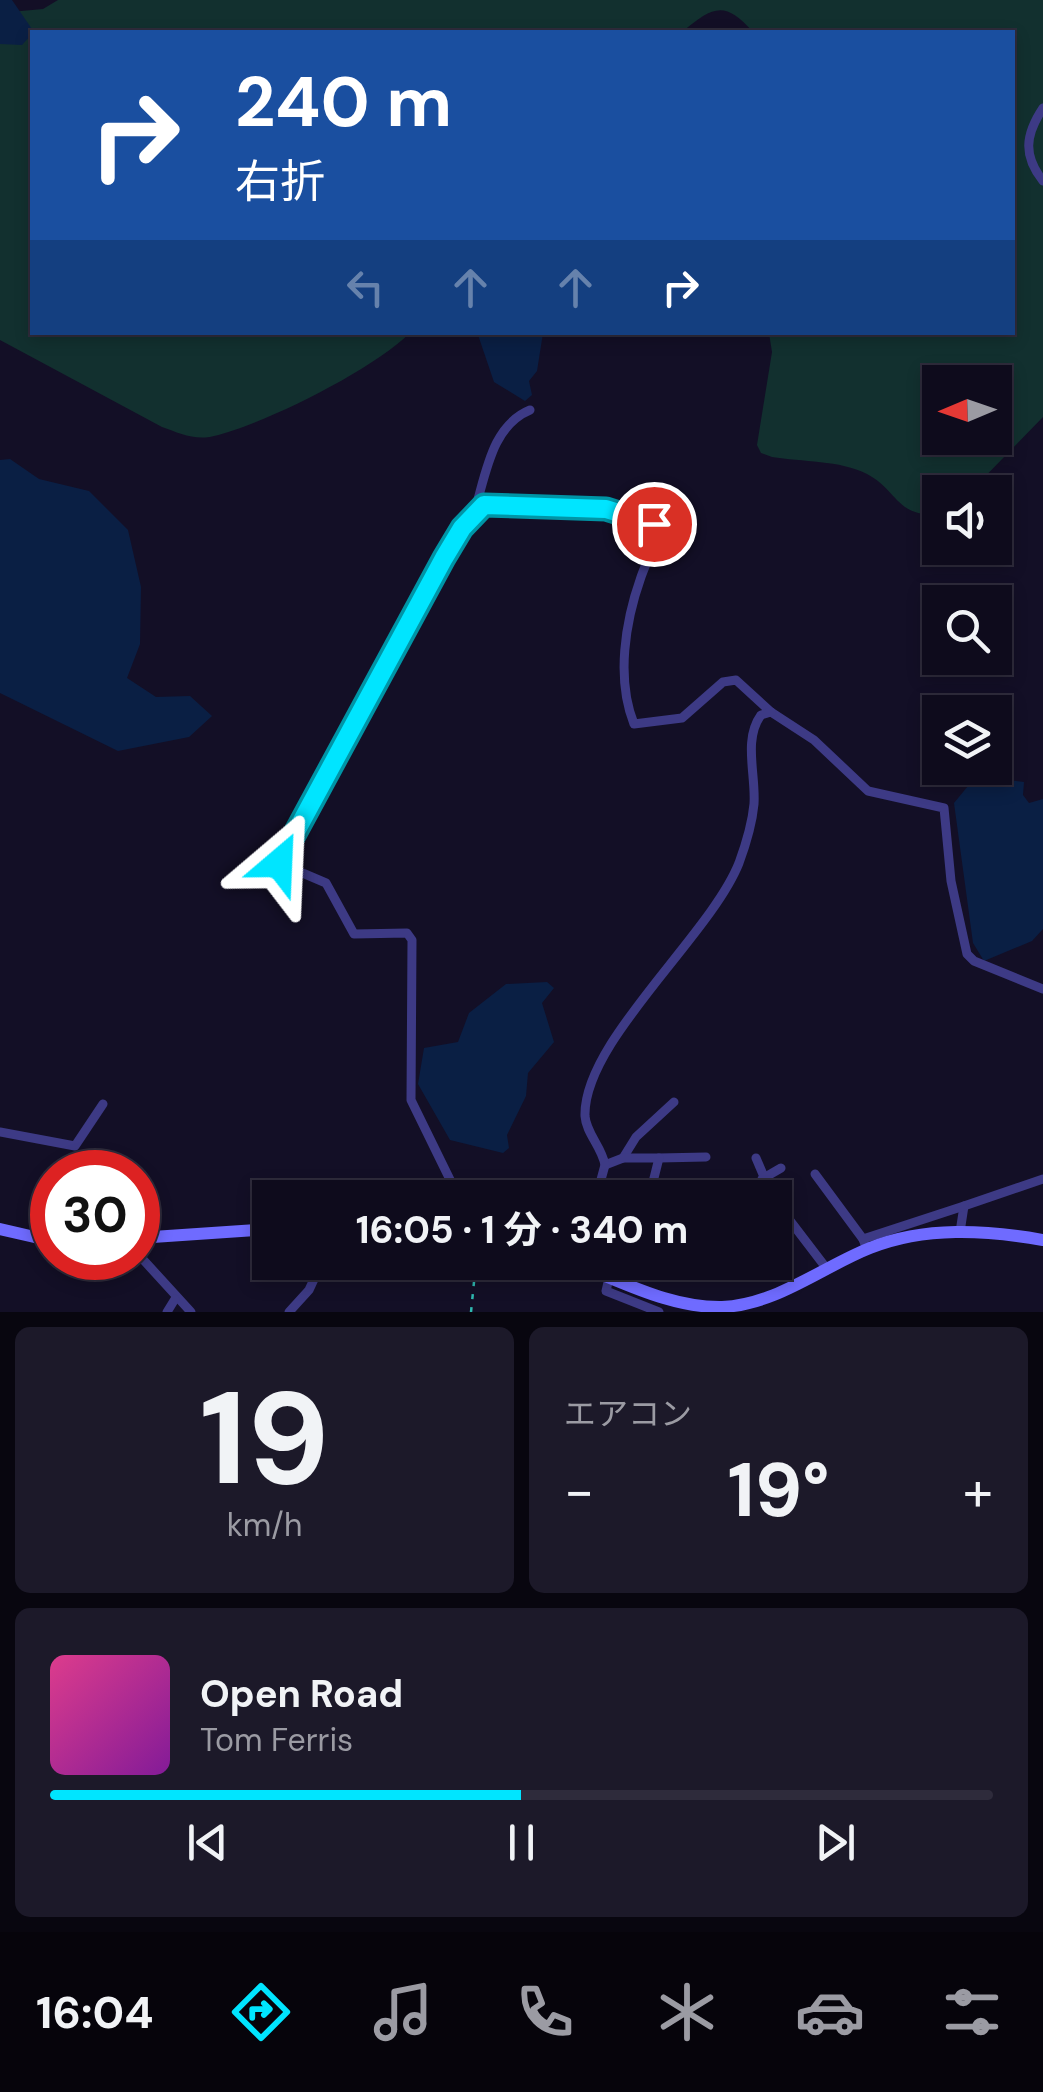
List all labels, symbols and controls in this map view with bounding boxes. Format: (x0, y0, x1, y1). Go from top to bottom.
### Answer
text: 240 m (235, 57, 452, 148)
icon: right (70, 70, 200, 200)
text: 右折 (235, 152, 325, 211)
icon: left (338, 260, 393, 315)
icon: ahead (443, 260, 498, 315)
icon: ahead (548, 260, 603, 315)
icon: right (653, 260, 708, 315)
north arrow (922, 365, 1012, 455)
map controls (922, 365, 1012, 785)
button: sound (922, 475, 1012, 565)
pin (612, 482, 697, 567)
icon: arrive (627, 497, 682, 552)
button: search (922, 585, 1012, 675)
button: layers (922, 695, 1012, 785)
position arrow (227, 811, 331, 915)
speed limit sign: 30 (30, 1150, 160, 1280)
text: 16:05 · 1 分 · 340 m (356, 1205, 688, 1255)
text: 19 (200, 1354, 329, 1523)
text: エアコン (564, 1393, 692, 1435)
text: 19° (727, 1442, 830, 1539)
text: − (564, 1455, 594, 1527)
text: + (963, 1455, 993, 1527)
text: km/h (227, 1504, 302, 1546)
text: Open Road (200, 1669, 403, 1719)
text: Tom Ferris (200, 1719, 353, 1761)
icon: previous (180, 1815, 235, 1870)
icon: pause (494, 1815, 549, 1870)
icon: next (808, 1815, 863, 1870)
icon: directions (226, 1977, 296, 2047)
icon: music (368, 1977, 438, 2047)
icon: phone (510, 1977, 580, 2047)
icon: climate (652, 1977, 722, 2047)
icon: car (795, 1977, 865, 2047)
icon: filters (937, 1977, 1007, 2047)
text: 16:04 (36, 1983, 153, 2042)

